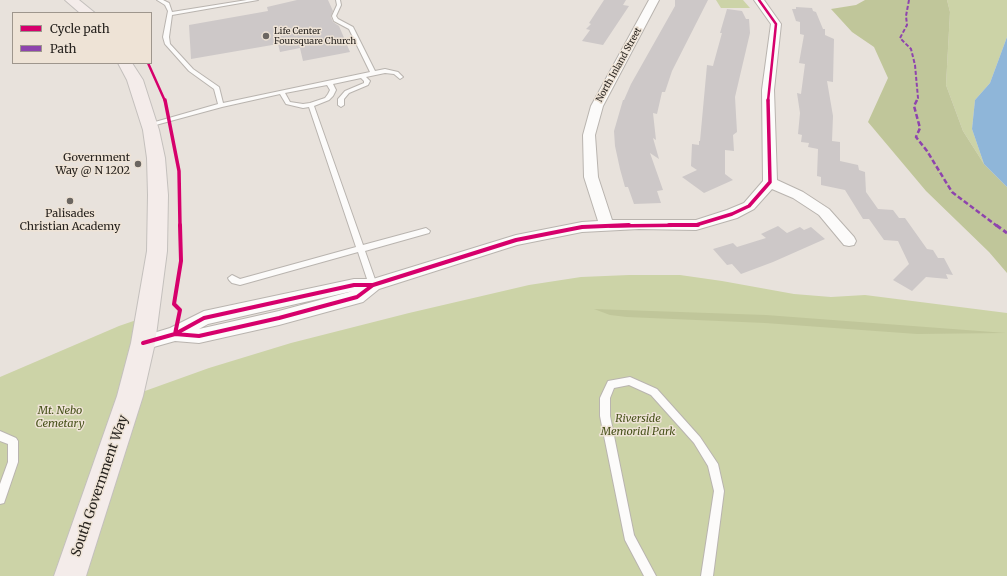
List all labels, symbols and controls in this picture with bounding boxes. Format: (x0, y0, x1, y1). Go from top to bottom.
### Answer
legend (12, 12, 152, 64)
text: Cycle path (50, 21, 110, 36)
place label: Life Center Foursquare Church (274, 26, 356, 47)
street label: North Inland Street (594, 26, 644, 104)
marker: Life Center Foursquare Church (261, 31, 271, 41)
text: Path (50, 41, 76, 56)
place label: Government Way @ N 1202 (55, 151, 130, 177)
marker: Government Way @ N 1202 (133, 159, 143, 169)
marker: Palisades Christian Academy (65, 196, 75, 206)
place label: Palisades Christian Academy (20, 207, 120, 233)
park label: Mt. Nebo Cemetary (36, 404, 84, 430)
park label: Riverside Memorial Park (601, 412, 675, 438)
street label: South Government Way (68, 413, 132, 559)

